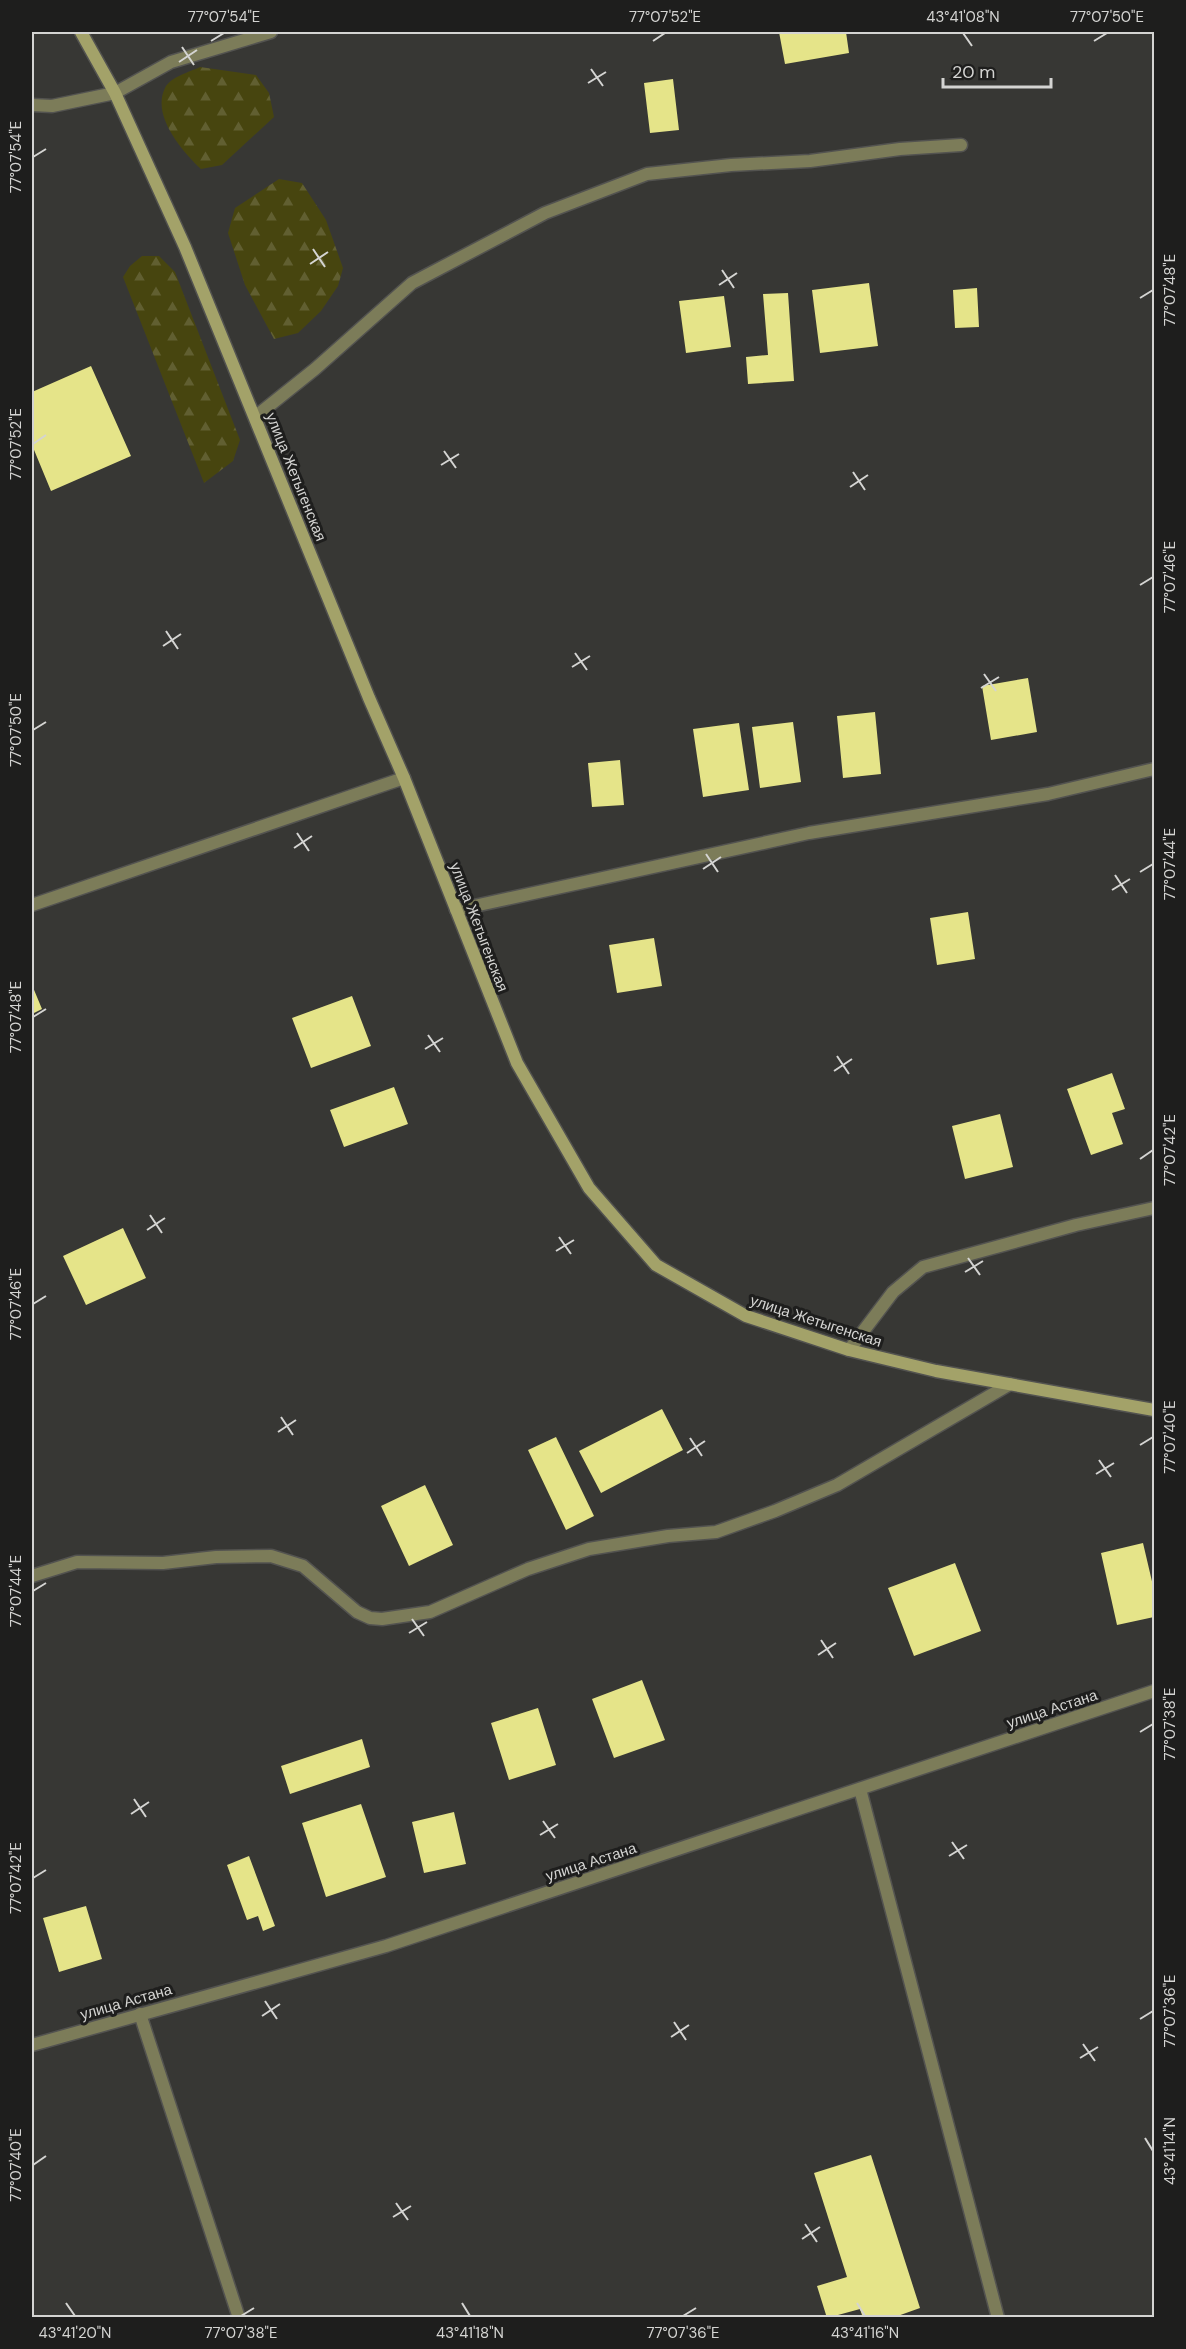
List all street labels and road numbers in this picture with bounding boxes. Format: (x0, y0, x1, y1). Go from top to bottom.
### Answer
street label: улица Жетыгенская (261, 410, 331, 544)
street label: улица Жетыгенская (445, 859, 513, 995)
street label: улица Жетыгенская (748, 1290, 884, 1352)
street label: улица Астана (1004, 1685, 1101, 1733)
street label: улица Астана (543, 1838, 640, 1886)
street label: улица Астана (78, 1979, 175, 2025)

